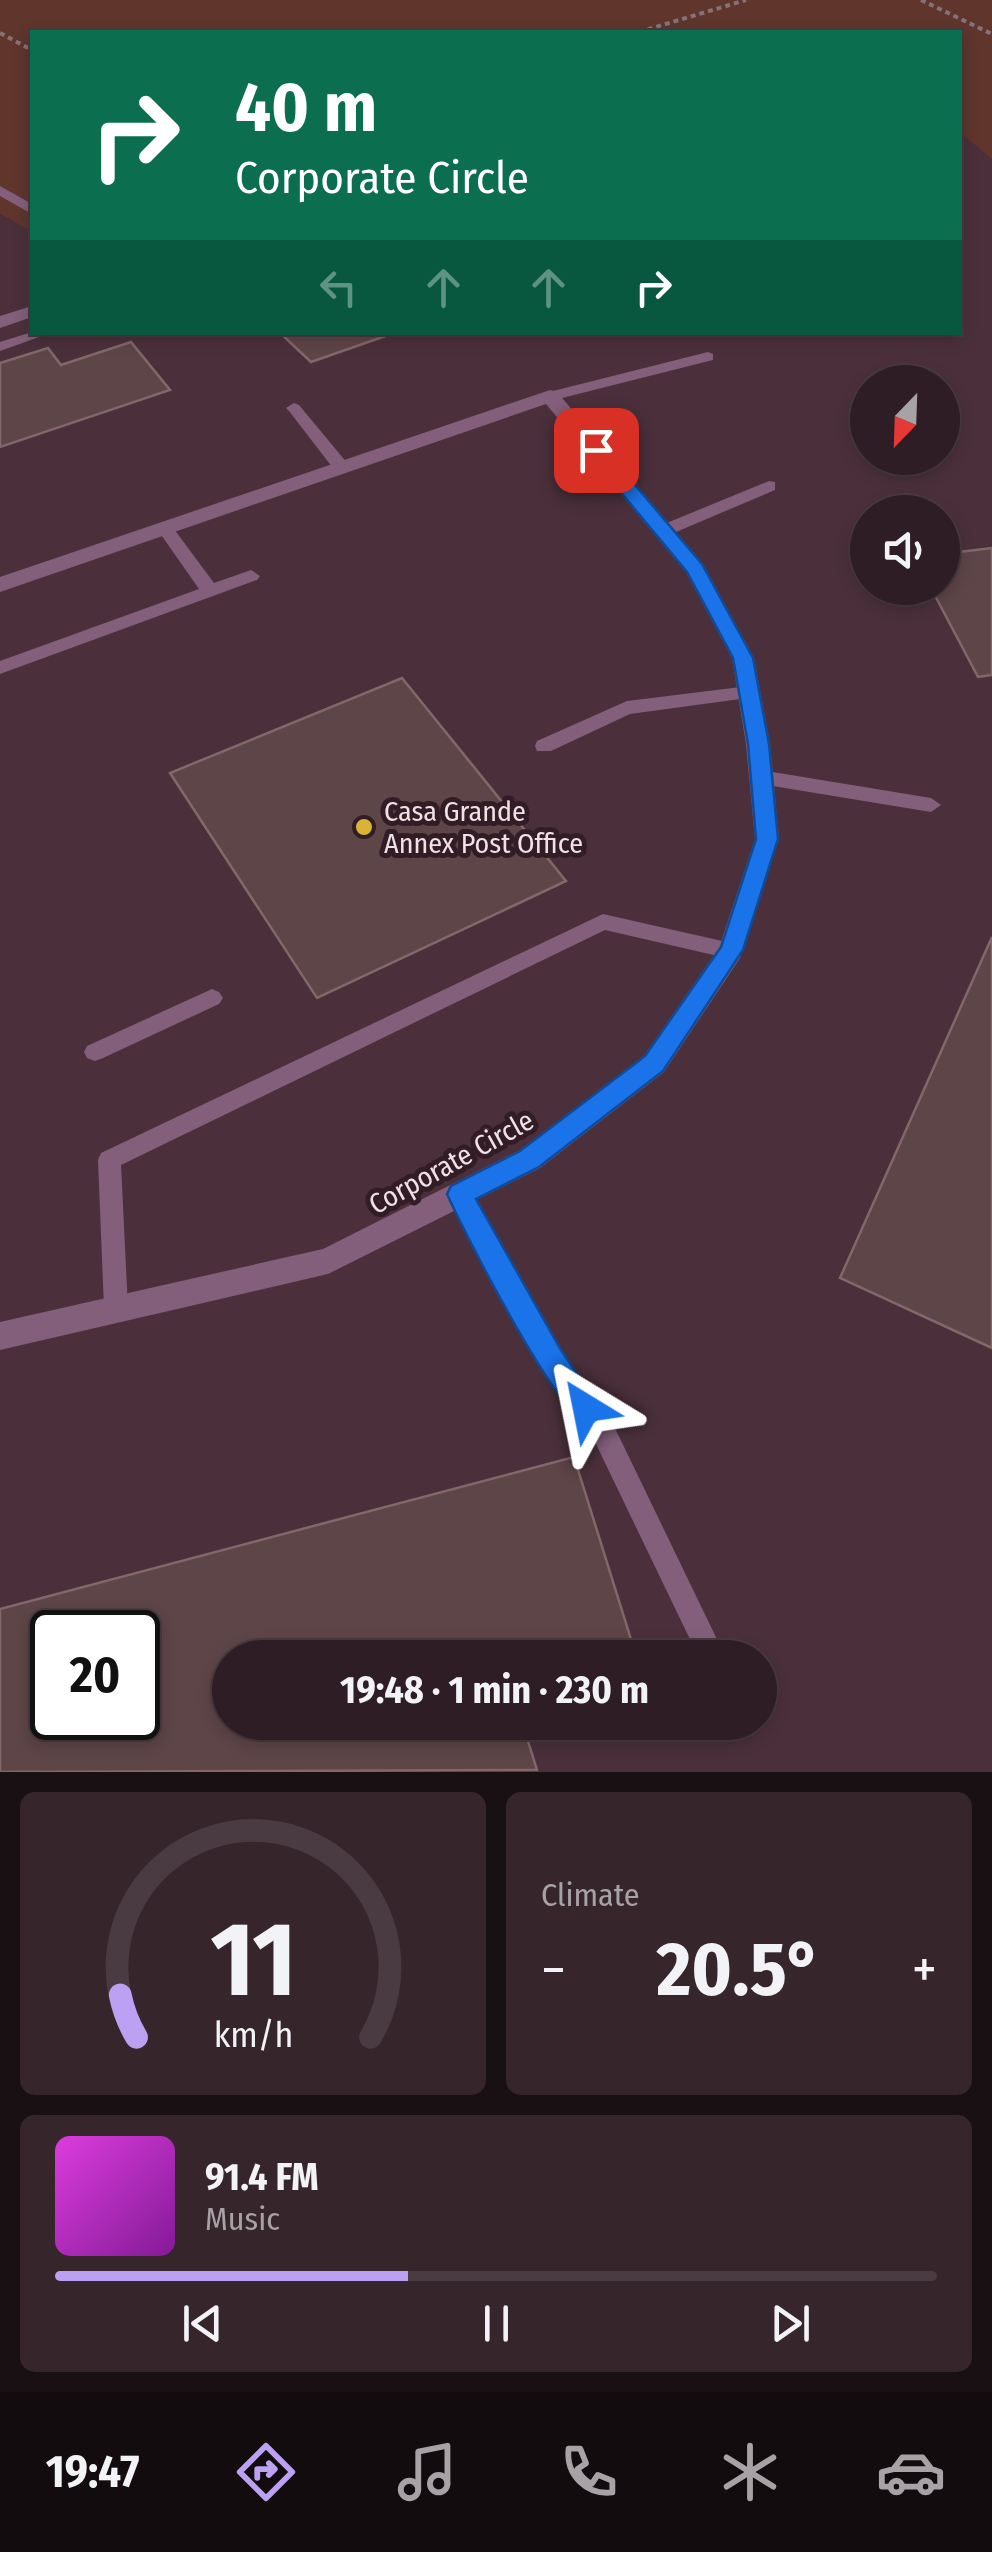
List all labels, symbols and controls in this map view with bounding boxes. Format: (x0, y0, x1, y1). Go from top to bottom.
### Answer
text: 40 m (235, 66, 377, 150)
icon: right (70, 70, 200, 200)
text: Corporate Circle (235, 151, 529, 205)
icon: left (311, 260, 366, 315)
icon: ahead (416, 260, 471, 315)
icon: ahead (521, 260, 576, 315)
icon: right (626, 260, 681, 315)
north arrow (850, 365, 960, 475)
map controls (850, 365, 960, 605)
pin (554, 408, 639, 493)
icon: arrive (569, 423, 624, 478)
button: sound (850, 495, 960, 605)
place label: Casa Grande Annex Post Office (384, 795, 583, 860)
marker: Casa Grande Annex Post Office (353, 816, 375, 838)
street label: Corporate Circle (363, 1104, 539, 1221)
position arrow (534, 1356, 638, 1460)
speed limit sign: 20 (30, 1610, 160, 1740)
text: 19:48 · 1 min · 230 m (340, 1667, 649, 1713)
text: Climate (541, 1876, 640, 1914)
text: 11 (210, 1898, 296, 2023)
text: 20.5° (657, 1925, 821, 2015)
text: − (541, 1937, 566, 2003)
text: + (912, 1937, 937, 2003)
text: km/h (213, 2014, 293, 2056)
text: 91.4 FM (205, 2154, 319, 2200)
text: Music (205, 2200, 280, 2238)
icon: previous (175, 2296, 230, 2351)
icon: pause (469, 2296, 524, 2351)
icon: next (763, 2296, 818, 2351)
icon: directions (231, 2437, 301, 2507)
icon: music (392, 2437, 462, 2507)
icon: phone (554, 2437, 624, 2507)
icon: climate (715, 2437, 785, 2507)
icon: car (876, 2437, 946, 2507)
text: 19:47 (46, 2445, 139, 2499)

